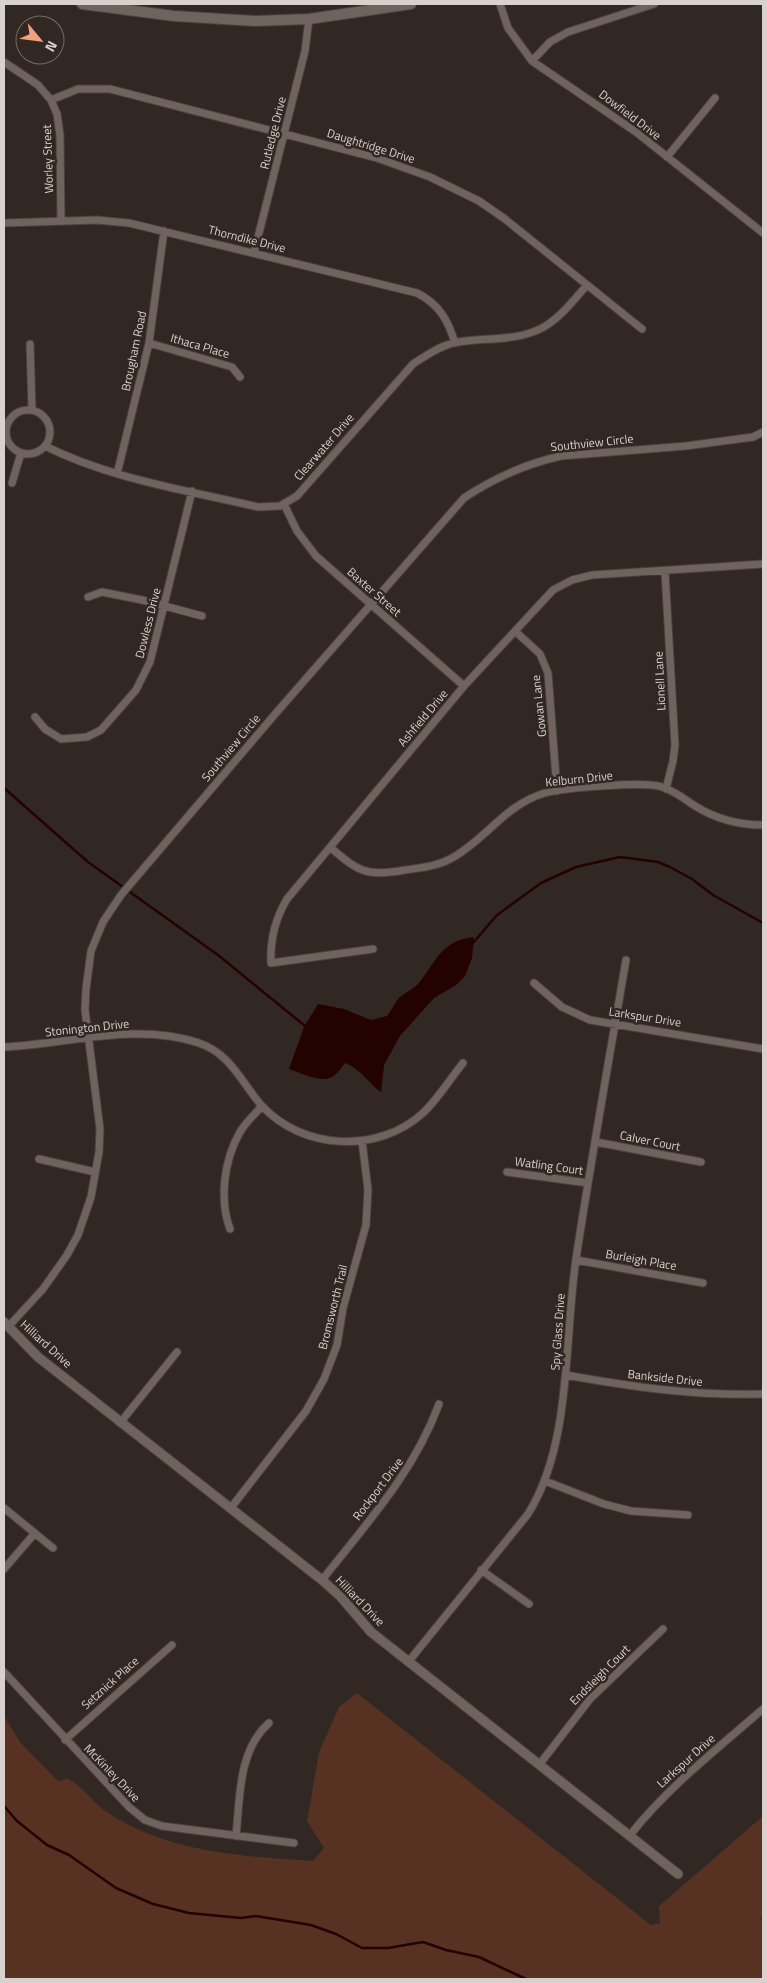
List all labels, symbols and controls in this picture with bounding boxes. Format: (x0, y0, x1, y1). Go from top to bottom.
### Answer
north arrow (15, 15, 65, 65)
text: N (40, 37, 63, 56)
street label: Dowfield Drive (595, 85, 665, 144)
street label: Rutledge Drive (254, 95, 291, 171)
street label: Worley Street (37, 123, 58, 194)
street label: Daughtridge Drive (325, 123, 418, 168)
street label: Thorndike Drive (206, 220, 288, 257)
street label: Brougham Road (116, 309, 151, 393)
street label: Ithaca Place (168, 328, 232, 363)
street label: Clearwater Drive (289, 409, 358, 485)
street label: Southview Circle (550, 429, 634, 456)
street label: Baxter Street (343, 563, 406, 621)
street label: Dowless Drive (130, 586, 165, 660)
street label: Lionell Lane (648, 651, 671, 711)
street label: Gowan Lane (526, 674, 551, 738)
street label: Ashfield Drive (393, 685, 452, 751)
street label: Southview Circle (197, 710, 265, 786)
street label: Kelburn Drive (544, 766, 614, 791)
street label: Larkspur Drive (608, 1001, 683, 1032)
street label: Stonington Drive (44, 1014, 130, 1041)
street label: Calver Court (618, 1125, 683, 1156)
street label: Watling Court (514, 1151, 585, 1180)
street label: Burleigh Place (604, 1244, 678, 1275)
street label: Bromsworth Trail (313, 1262, 352, 1351)
street label: Spy Glass Drive (545, 1293, 570, 1371)
street label: Hilliard Drive (16, 1315, 77, 1372)
street label: Bankside Drive (627, 1364, 703, 1391)
street label: Rockport Drive (348, 1453, 408, 1524)
street label: Hilliard Drive (331, 1571, 389, 1630)
street label: Endsleigh Court (565, 1639, 635, 1709)
street label: Setznick Place (77, 1651, 143, 1714)
street label: Larkspur Drive (652, 1729, 719, 1792)
street label: McKinley Drive (80, 1739, 145, 1806)

